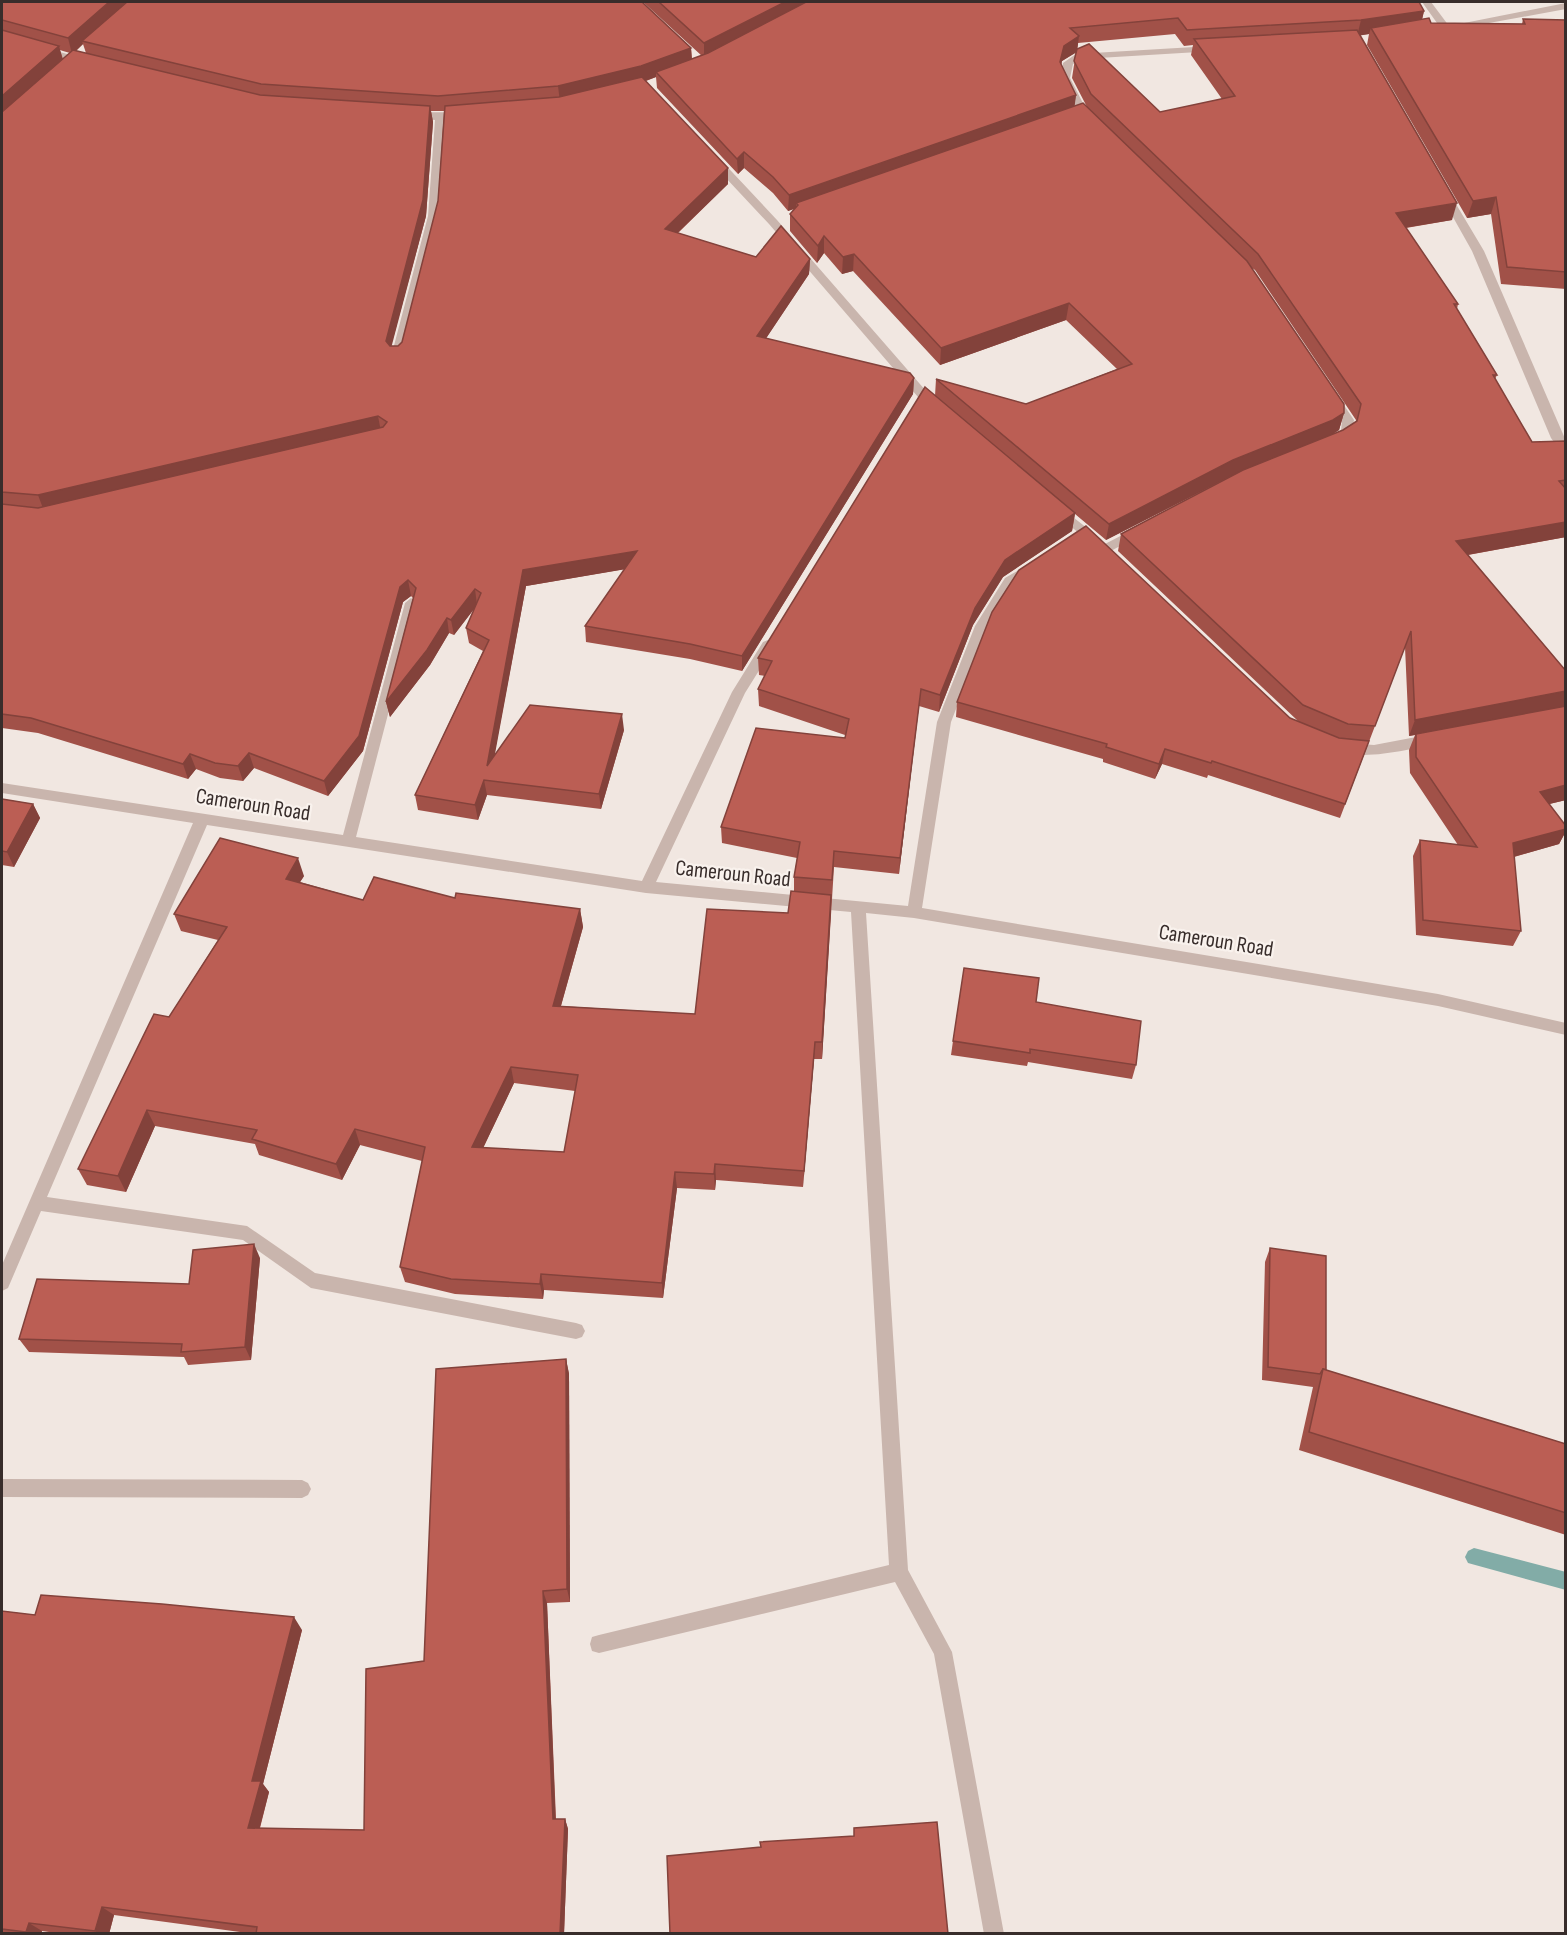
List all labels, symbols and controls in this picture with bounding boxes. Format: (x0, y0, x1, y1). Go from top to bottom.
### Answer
street label: Cameroun Road (194, 783, 312, 827)
street label: Cameroun Road (674, 855, 792, 893)
street label: Cameroun Road (1157, 919, 1275, 963)

